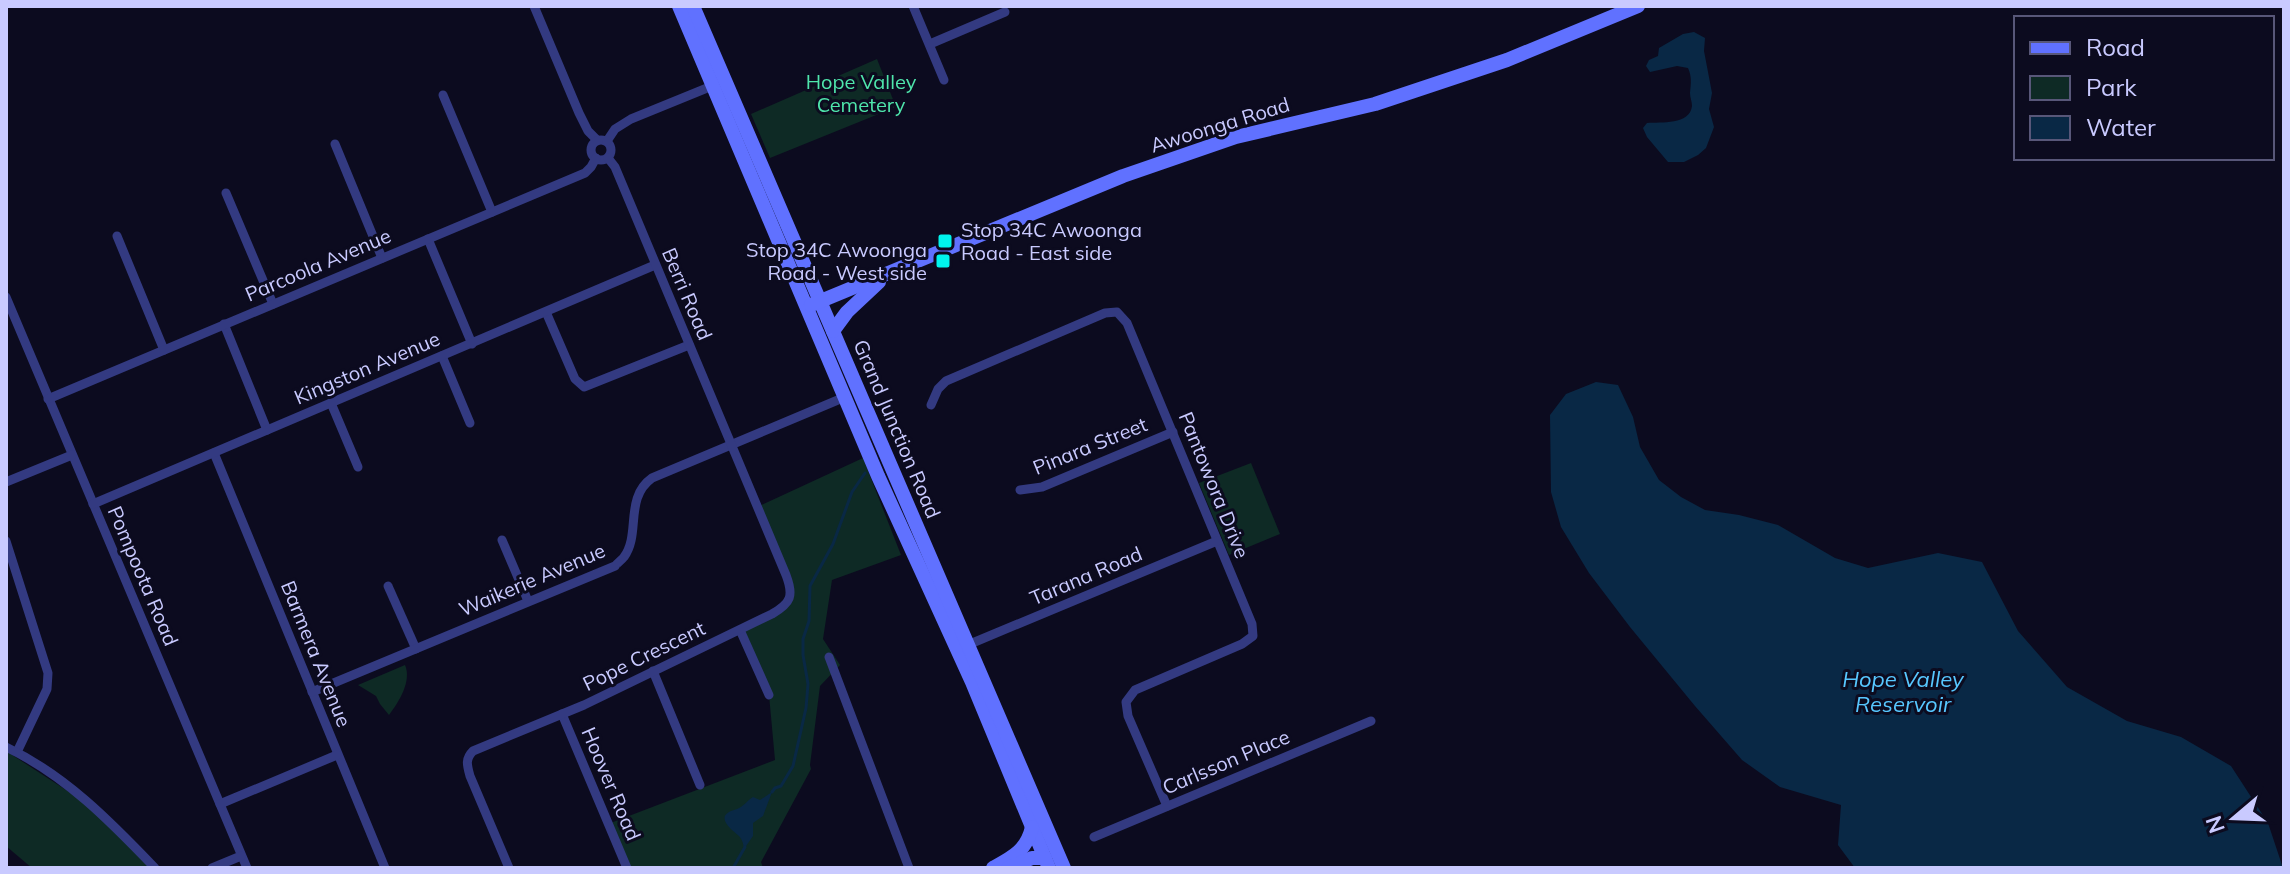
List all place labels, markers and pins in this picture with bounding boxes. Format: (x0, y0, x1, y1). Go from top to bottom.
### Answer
place label: Stop 34C Awoonga Road - East side (961, 217, 1142, 265)
marker: Stop 34C Awoonga Road - East side (936, 232, 954, 250)
place label: Stop 34C Awoonga Road - West side (746, 237, 927, 285)
marker: Stop 34C Awoonga Road - West side (934, 252, 952, 270)

